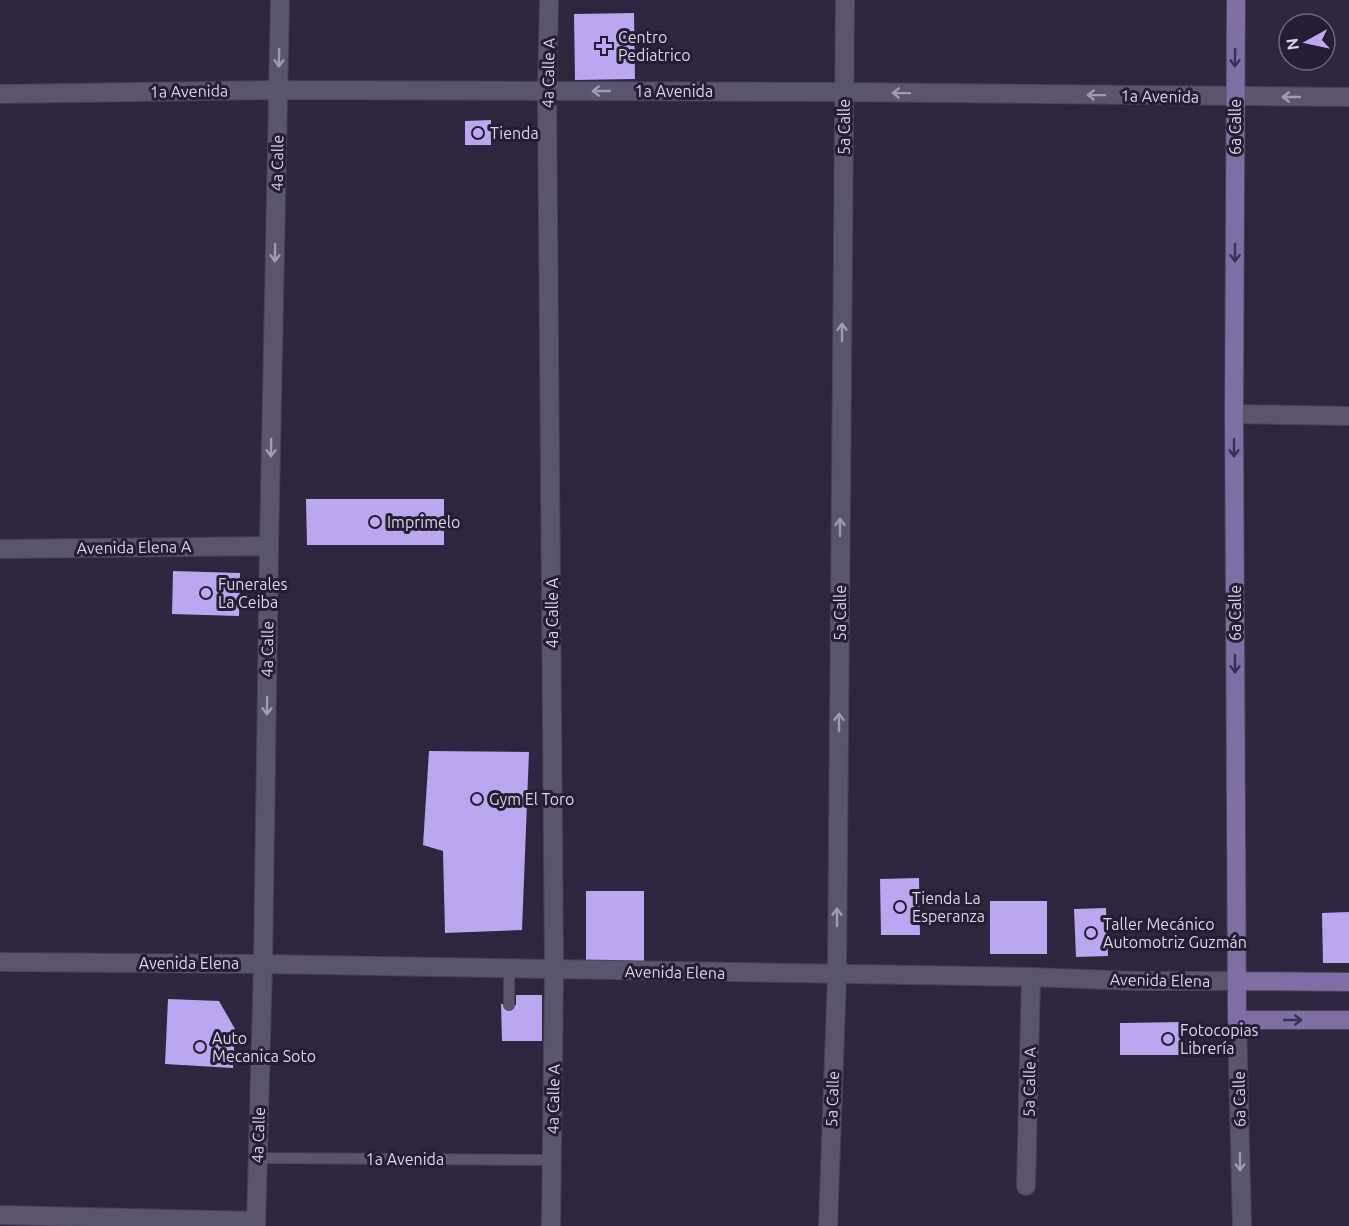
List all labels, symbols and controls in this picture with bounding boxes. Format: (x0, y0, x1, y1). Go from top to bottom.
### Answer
north arrow (1277, 12, 1337, 72)
place label: Centro Pediatrico (618, 28, 691, 64)
street label: 4a Calle A (538, 37, 558, 108)
marker: Centro Pediatrico (595, 37, 613, 55)
text: N (1282, 37, 1302, 51)
one-way arrow (274, 48, 285, 68)
one-way arrow (1230, 48, 1241, 68)
street label: 1a Avenida (150, 81, 228, 101)
street label: 1a Avenida (635, 82, 713, 100)
one-way arrow (591, 85, 611, 97)
street label: 1a Avenida (1121, 86, 1199, 106)
one-way arrow (891, 87, 911, 99)
one-way arrow (1086, 89, 1106, 101)
one-way arrow (1281, 91, 1301, 103)
street label: 5a Calle (835, 99, 853, 155)
street label: 6a Calle (1226, 99, 1244, 155)
place label: Tienda (490, 124, 539, 142)
marker: Tienda (471, 126, 485, 140)
street label: 4a Calle (268, 135, 286, 191)
one-way arrow (269, 243, 281, 263)
one-way arrow (1229, 243, 1241, 263)
one-way arrow (836, 322, 848, 342)
one-way arrow (265, 438, 277, 458)
one-way arrow (1228, 438, 1240, 458)
place label: Imprimelo (387, 513, 460, 531)
marker: Imprimelo (368, 515, 382, 529)
one-way arrow (834, 517, 846, 537)
street label: Avenida Elena A (77, 537, 192, 557)
place label: Funerales La Ceiba (218, 575, 288, 611)
street label: 4a Calle A (543, 577, 561, 648)
street label: 5a Calle (831, 585, 849, 641)
street label: 6a Calle (1226, 585, 1244, 641)
marker: Funerales La Ceiba (199, 586, 213, 600)
street label: 4a Calle (258, 621, 276, 677)
one-way arrow (1230, 654, 1241, 674)
one-way arrow (261, 696, 272, 716)
one-way arrow (833, 712, 845, 732)
place label: Gym El Toro (489, 790, 574, 808)
marker: Gym El Toro (470, 792, 484, 806)
place label: Tienda La Esperanza (912, 889, 985, 925)
marker: Tienda La Esperanza (893, 900, 907, 914)
one-way arrow (831, 907, 843, 927)
place label: Taller Mecánico Automotriz Guzmán (1103, 915, 1247, 951)
marker: Taller Mecánico Automotriz Guzmán (1084, 926, 1098, 940)
street label: Avenida Elena (139, 954, 239, 972)
street label: Avenida Elena (625, 962, 725, 982)
street label: Avenida Elena (1110, 970, 1210, 990)
one-way arrow (1283, 1014, 1303, 1026)
place label: Fotocopias Librería (1180, 1021, 1259, 1057)
place label: Auto Mecanica Soto (212, 1029, 316, 1065)
marker: Fotocopias Librería (1161, 1032, 1175, 1046)
marker: Auto Mecanica Soto (193, 1040, 207, 1054)
street label: 5a Calle A (1019, 1046, 1039, 1117)
street label: 4a Calle A (543, 1063, 563, 1134)
street label: 5a Calle (822, 1071, 842, 1127)
street label: 6a Calle (1230, 1071, 1248, 1127)
street label: 4a Calle (248, 1107, 268, 1163)
street label: 1a Avenida (366, 1150, 444, 1168)
one-way arrow (1235, 1152, 1246, 1172)

